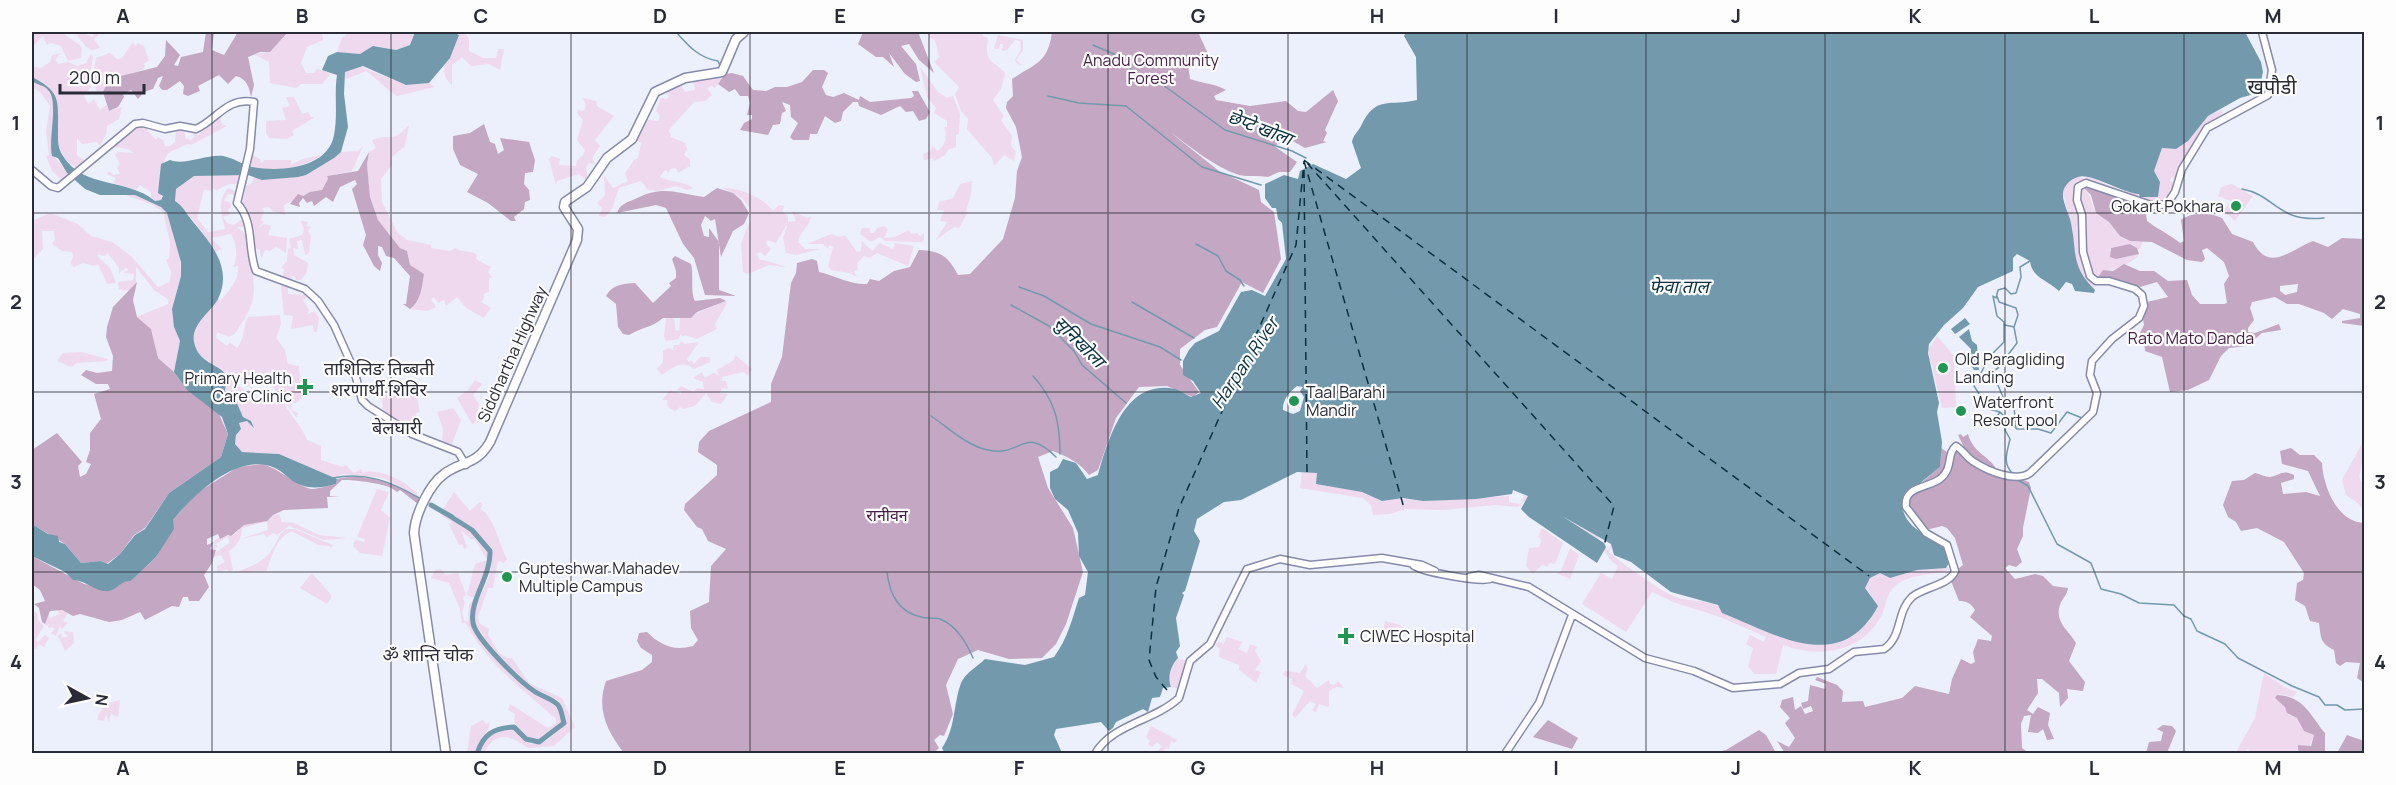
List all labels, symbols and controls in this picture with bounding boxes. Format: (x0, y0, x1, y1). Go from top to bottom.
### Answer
text: A (116, 2, 130, 29)
text: B (296, 2, 309, 29)
text: C (474, 2, 488, 29)
text: D (653, 2, 667, 29)
text: E (834, 2, 846, 29)
text: F (1014, 2, 1025, 29)
text: G (1191, 2, 1206, 29)
text: H (1370, 2, 1384, 29)
text: I (1553, 2, 1559, 29)
text: J (1731, 2, 1741, 29)
text: K (1909, 2, 1922, 29)
text: L (2089, 2, 2100, 29)
text: M (2264, 2, 2282, 29)
park label: Anadu Community Forest (1083, 49, 1220, 89)
scale bar (60, 57, 144, 95)
text: 200 m (69, 65, 120, 89)
district label: खपौडी (2248, 73, 2297, 100)
water label: छेप्टे खोला (1225, 104, 1299, 152)
text: 1 (12, 109, 20, 136)
text: 1 (2376, 109, 2384, 136)
place label: Gokart Pokhara (2111, 195, 2224, 217)
marker: Gokart Pokhara (2229, 199, 2243, 213)
water label: फेवा ताल (1649, 274, 1712, 298)
street label: Siddhartha Highway (472, 282, 552, 426)
text: 2 (10, 288, 22, 315)
text: 2 (2374, 288, 2386, 315)
water label: Harpan River (1205, 310, 1285, 413)
water label: सुनिखोला (1049, 311, 1113, 374)
park label: Rato Mato Danda (2128, 327, 2254, 349)
place label: Old Paragliding Landing (1955, 348, 2065, 388)
district label: ताशिलिङ तिब्बती शरणार्थी शिविर (324, 356, 434, 401)
marker: Old Paragliding Landing (1936, 361, 1950, 375)
place label: Primary Health Care Clinic (184, 367, 292, 407)
marker: Primary Health Care Clinic (296, 378, 314, 396)
place label: Taal Barahi Mandir (1306, 381, 1385, 421)
place label: Waterfront Resort pool (1973, 391, 2058, 431)
marker: Taal Barahi Mandir (1287, 394, 1301, 408)
marker: Waterfront Resort pool (1954, 404, 1968, 418)
district label: बेलघारी (372, 415, 422, 439)
text: 3 (10, 468, 22, 495)
text: 3 (2374, 468, 2386, 495)
park label: रानीवन (866, 504, 909, 526)
place label: Gupteshwar Mahadev Multiple Campus (519, 557, 680, 597)
marker: Gupteshwar Mahadev Multiple Campus (500, 570, 514, 584)
place label: CIWEC Hospital (1360, 625, 1475, 647)
marker: CIWEC Hospital (1337, 627, 1355, 645)
district label: ॐ शान्ति चोक (383, 642, 475, 666)
text: 4 (10, 648, 22, 675)
text: 4 (2374, 648, 2386, 675)
north arrow (57, 668, 117, 728)
text: N (90, 693, 114, 707)
text: A (116, 754, 130, 781)
text: B (296, 754, 309, 781)
text: C (474, 754, 488, 781)
text: D (653, 754, 667, 781)
text: E (834, 754, 846, 781)
text: F (1014, 754, 1025, 781)
text: G (1191, 754, 1206, 781)
text: H (1370, 754, 1384, 781)
text: I (1553, 754, 1559, 781)
text: J (1731, 754, 1741, 781)
text: K (1909, 754, 1922, 781)
text: L (2089, 754, 2100, 781)
text: M (2264, 754, 2282, 781)

